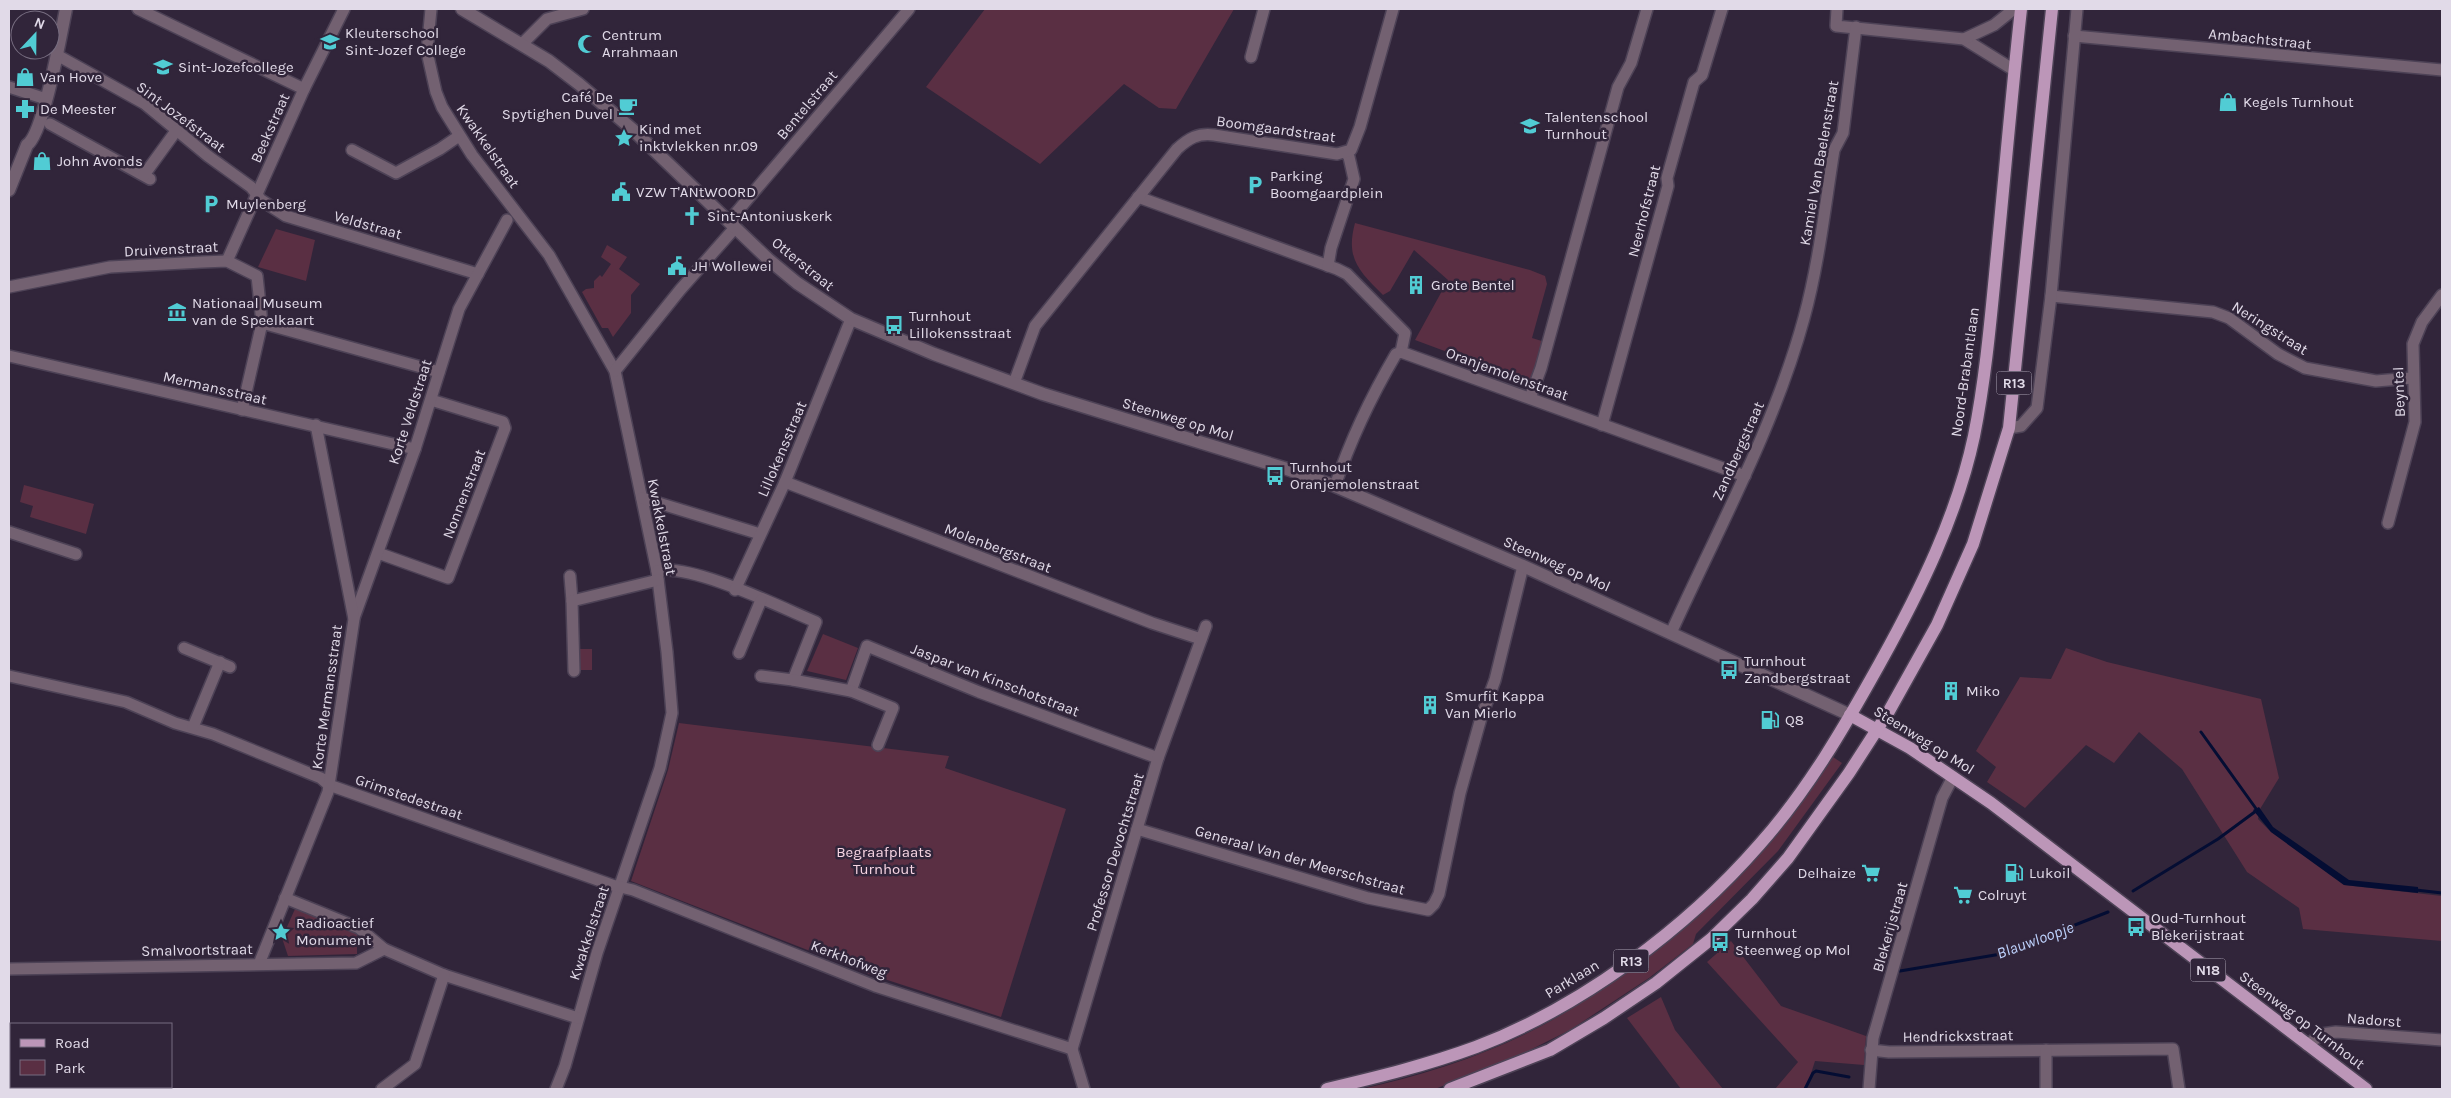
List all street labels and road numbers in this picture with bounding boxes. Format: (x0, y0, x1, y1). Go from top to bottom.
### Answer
street label: Ambachtstraat (2208, 25, 2313, 53)
street label: Bentelstraat (773, 66, 841, 143)
street label: Sint Jozefstraat (133, 78, 229, 157)
street label: Kamiel Van Baelenstraat (1796, 79, 1842, 247)
street label: Beekstraat (247, 90, 293, 166)
street label: Kwakkelstraat (452, 101, 524, 192)
street label: Boomgaardstraat (1215, 112, 1337, 146)
street label: Neerhofstraat (1624, 163, 1664, 259)
street label: Veldstraat (332, 207, 404, 243)
street label: Otterstraat (768, 233, 838, 295)
street label: Druivenstraat (123, 238, 219, 260)
street label: Neringstraat (2229, 297, 2312, 359)
street label: Noord-Brabantlaan (1947, 306, 1983, 438)
street label: Oranjemolenstraat (1443, 343, 1571, 405)
street label: Korte Veldstraat (385, 357, 436, 467)
street label: Beyntel (2389, 366, 2409, 418)
street label: Mermansstraat (161, 367, 269, 409)
road number: R13 (1996, 372, 2032, 394)
street label: Steenweg op Mol (1120, 394, 1236, 444)
street label: Lillokensstraat (754, 398, 810, 500)
street label: Zandbergstraat (1708, 398, 1768, 503)
street label: Nonnenstraat (439, 446, 489, 541)
street label: Kwakkelstraat (644, 477, 680, 577)
street label: Molenbergstraat (942, 519, 1054, 577)
street label: Steenweg op Mol (1501, 532, 1613, 596)
street label: Korte Mermansstraat (308, 623, 346, 770)
street label: Jaspar van Kinschotstraat (908, 640, 1082, 721)
street label: Steenweg op Mol (1870, 702, 1978, 778)
street label: Grimstedestraat (353, 770, 465, 824)
street label: Professor Devochtstraat (1082, 770, 1148, 933)
street label: Generaal Van der Meerschstraat (1193, 821, 1407, 899)
street label: Blekerijstraat (1869, 879, 1912, 974)
street label: Kwakkelstraat (565, 883, 613, 982)
street label: Kerkhofweg (808, 936, 890, 982)
street label: Smalvoortstraat (141, 940, 253, 960)
road number: R13 (1614, 949, 1648, 972)
street label: Parklaan (1542, 956, 1602, 1002)
road number: N18 (2190, 958, 2226, 982)
street label: Steenweg op Turnhout (2236, 967, 2369, 1073)
street label: Nadorst (2346, 1009, 2402, 1031)
street label: Hendrickxstraat (1903, 1026, 2014, 1046)

